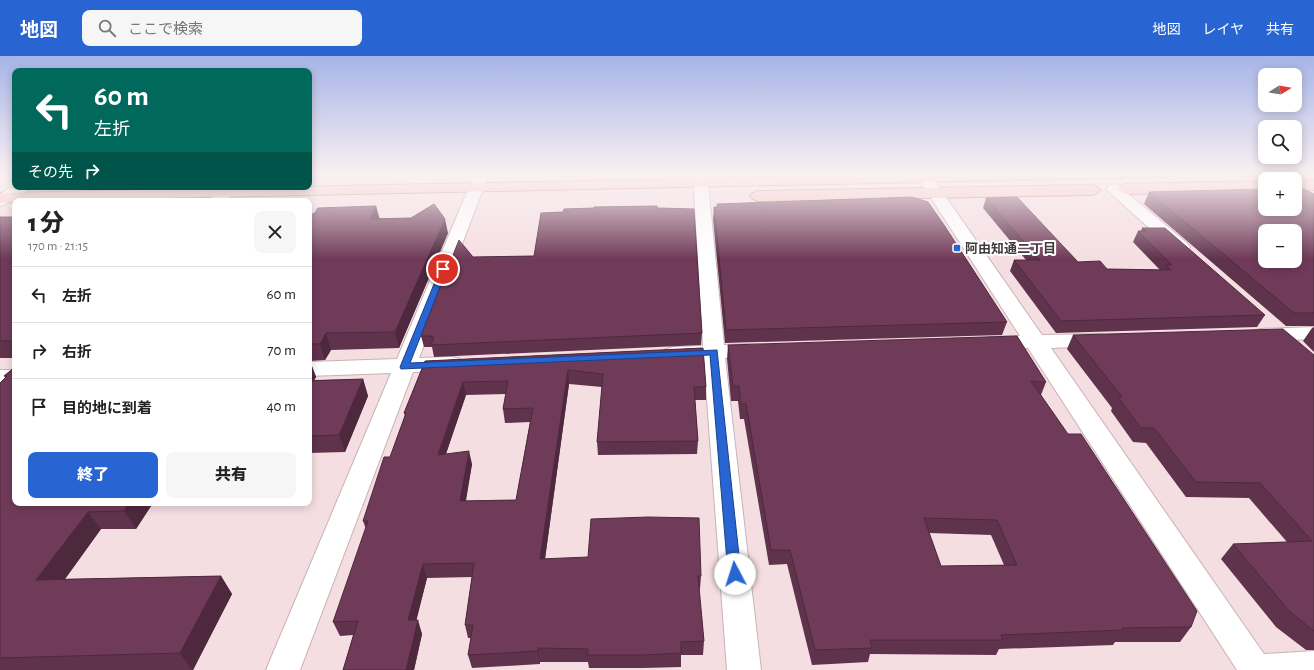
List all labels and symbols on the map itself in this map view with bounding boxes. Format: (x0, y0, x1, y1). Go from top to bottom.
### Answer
north arrow (1258, 68, 1302, 112)
place label: 阿由知通二丁目 (965, 241, 1056, 256)
marker: 阿由知通二丁目 (952, 243, 962, 253)
pin (426, 252, 460, 286)
position arrow (714, 553, 756, 595)

